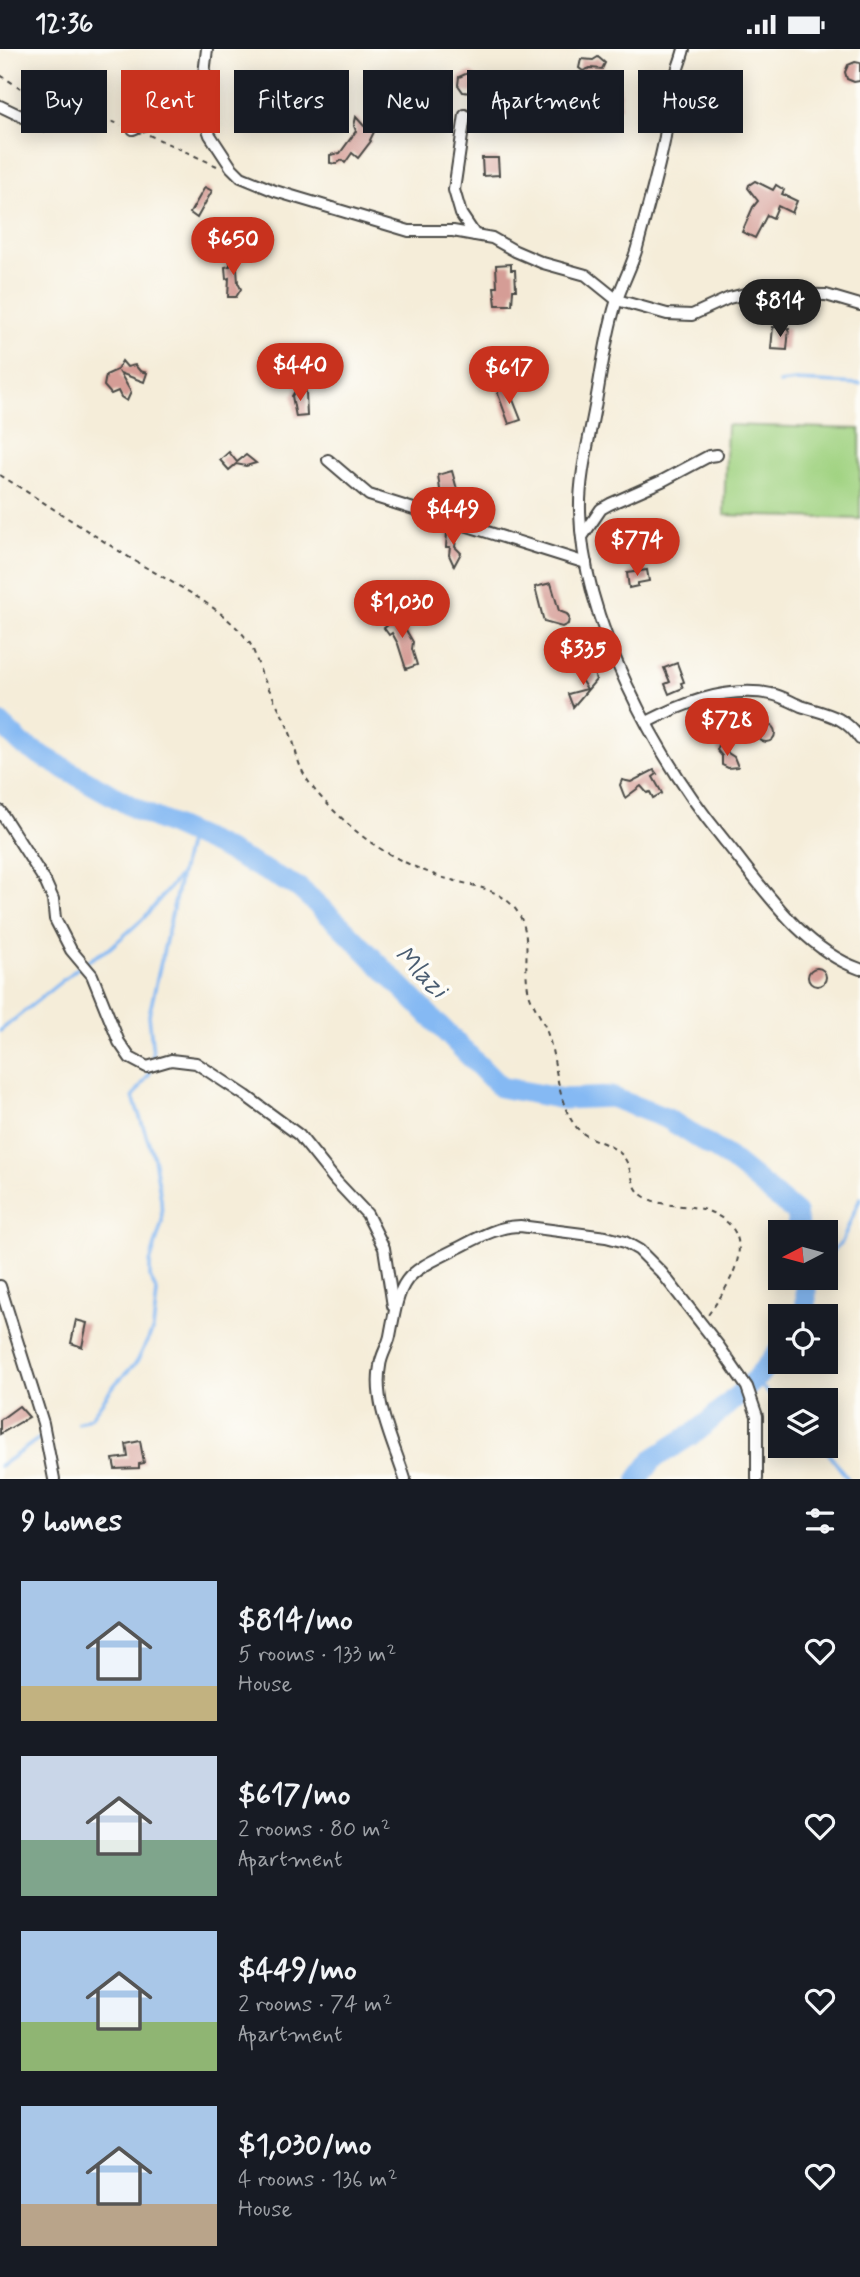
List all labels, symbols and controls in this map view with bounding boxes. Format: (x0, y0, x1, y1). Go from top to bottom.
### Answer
text: 12:36 (35, 8, 93, 42)
chip: Buy (21, 70, 107, 133)
chip: Rent (121, 70, 220, 133)
chip: Filters (234, 70, 349, 133)
chip: New (363, 70, 453, 133)
chip: Apartment (467, 70, 624, 133)
chip: House (638, 70, 743, 133)
pin: $650 (192, 217, 274, 277)
text: $650 (207, 225, 259, 255)
pin: $814 (739, 279, 821, 339)
text: $814 (755, 287, 805, 317)
pin: $440 (259, 343, 341, 403)
pin: $617 (468, 347, 550, 406)
text: $440 (273, 351, 327, 381)
text: $617 (485, 354, 533, 384)
pin: $449 (412, 487, 494, 547)
text: $449 (427, 495, 480, 525)
pin: $774 (596, 519, 678, 578)
text: $774 (611, 526, 663, 556)
pin: $1,030 (345, 581, 459, 640)
text: $1,030 (370, 588, 434, 618)
pin: $335 (542, 627, 624, 687)
text: $335 (560, 635, 606, 665)
pin: $728 (686, 699, 768, 758)
text: $728 (701, 706, 753, 736)
water label: Mlazi (387, 939, 456, 1008)
north arrow (768, 1220, 838, 1290)
map controls (768, 1220, 838, 1458)
button: locate (768, 1304, 838, 1374)
button: layers (768, 1388, 838, 1458)
text: 9 homes (21, 1502, 122, 1541)
icon: filters (801, 1502, 839, 1540)
text: $814/mo (238, 1601, 353, 1640)
icon: home (77, 1609, 161, 1693)
icon: heart (801, 1632, 839, 1670)
text: 5 rooms · 133 m² (238, 1640, 397, 1670)
text: House (238, 1670, 292, 1700)
text: $617/mo (238, 1776, 350, 1815)
icon: home (77, 1784, 161, 1868)
icon: heart (801, 1807, 839, 1845)
text: 2 rooms · 80 m² (238, 1815, 391, 1845)
text: Apartment (238, 1845, 343, 1875)
text: $449/mo (238, 1951, 357, 1990)
icon: home (77, 1959, 161, 2043)
icon: heart (801, 1982, 839, 2020)
text: 2 rooms · 74 m² (238, 1990, 393, 2020)
text: Apartment (238, 2020, 343, 2050)
text: $1,030/mo (238, 2126, 372, 2165)
icon: home (77, 2134, 161, 2218)
icon: heart (801, 2157, 839, 2195)
text: 4 rooms · 136 m² (238, 2165, 398, 2195)
text: House (238, 2195, 292, 2225)

